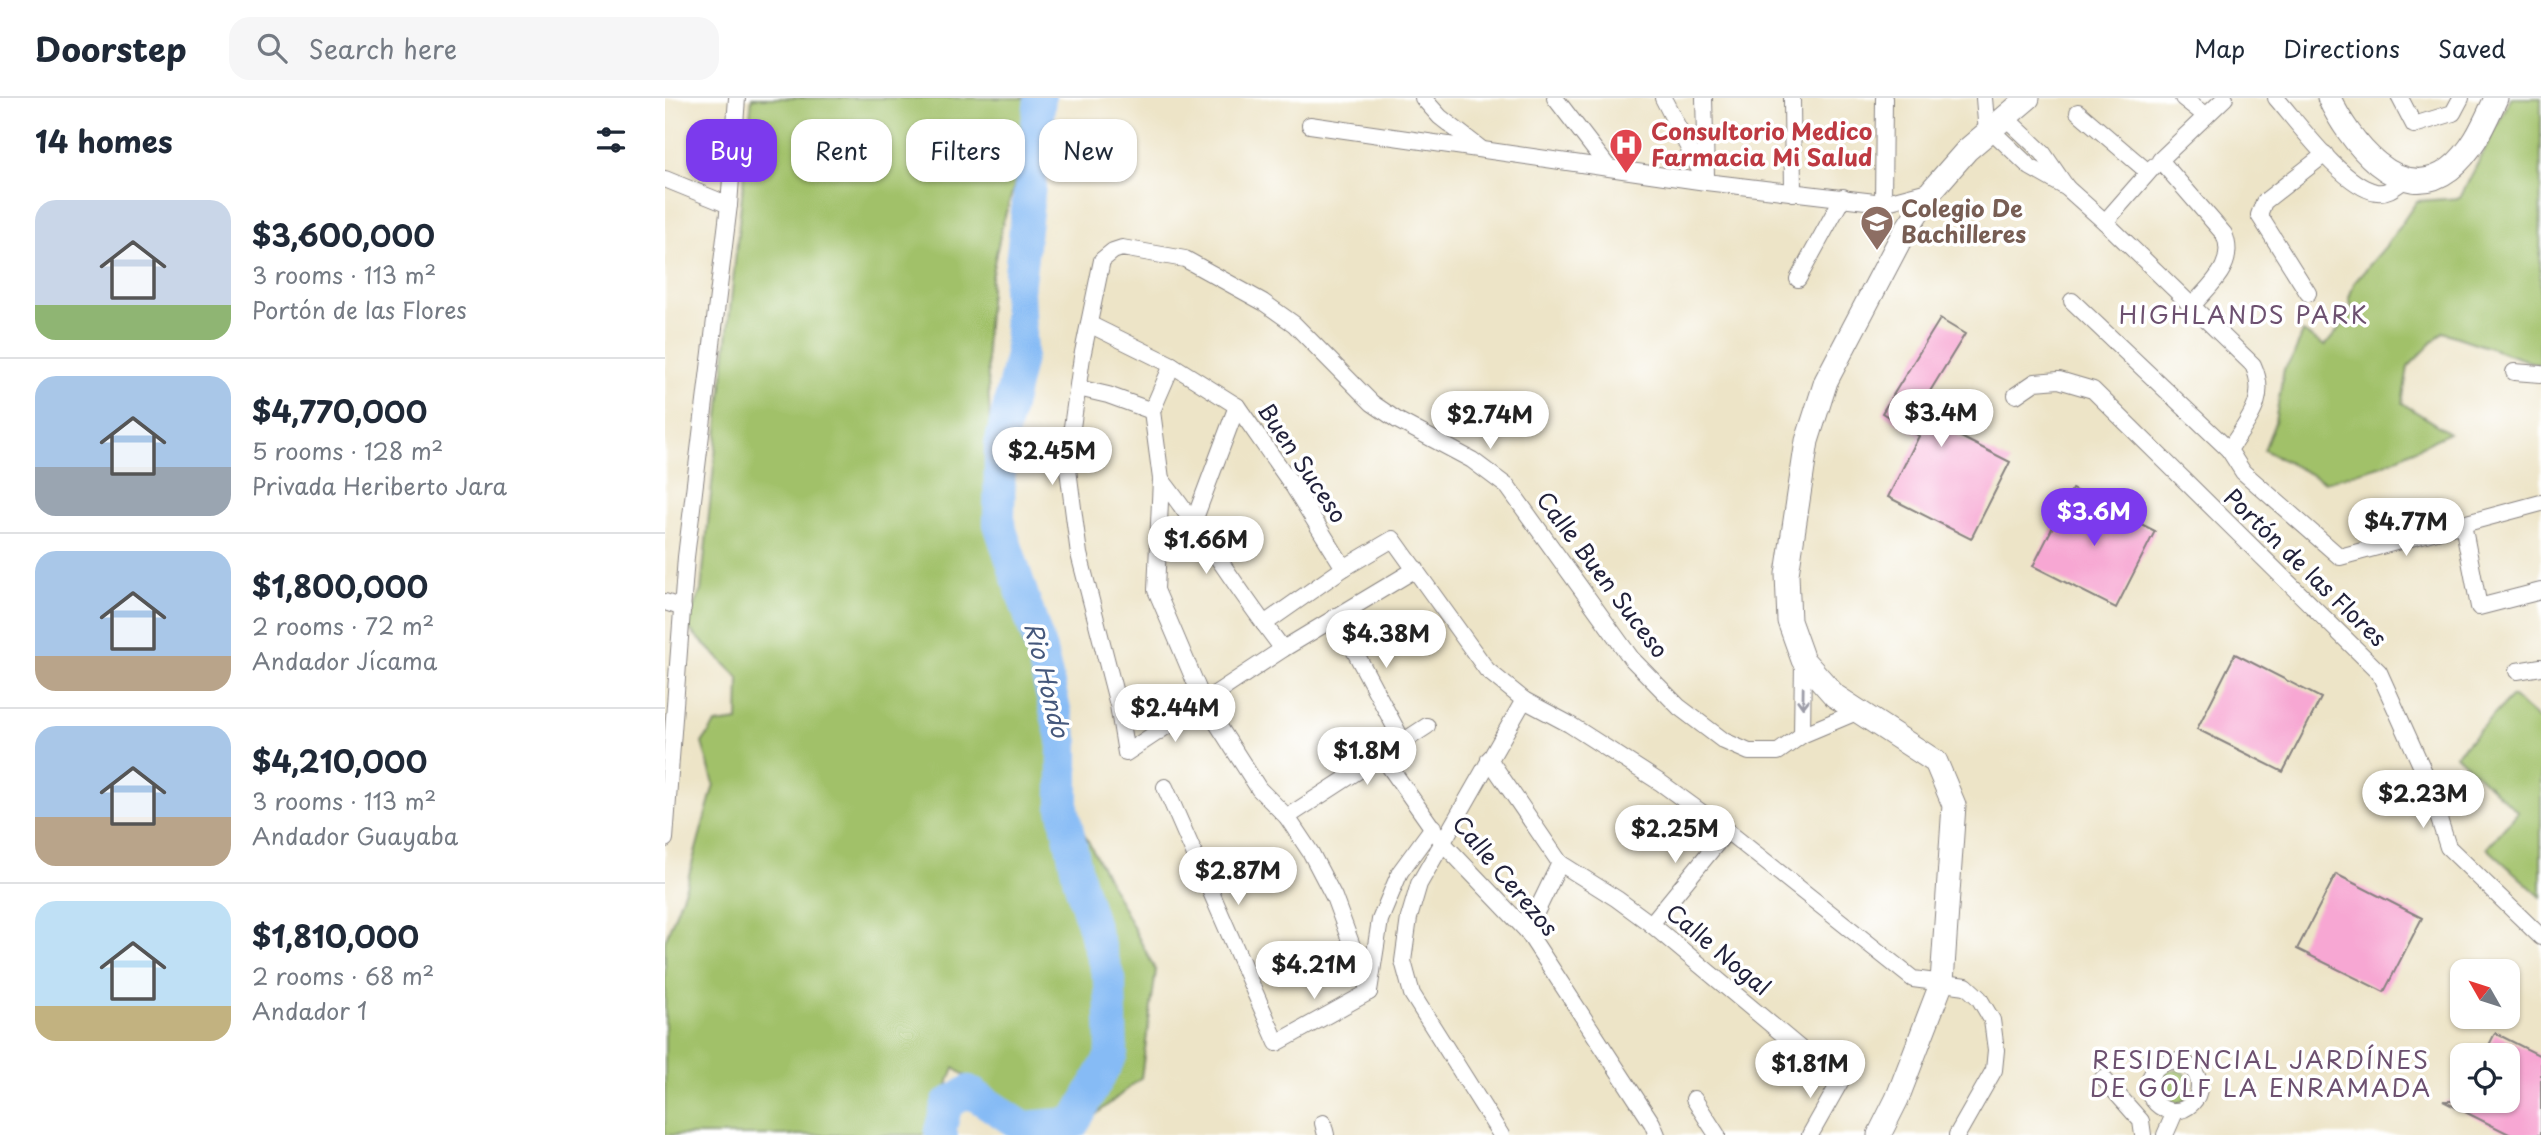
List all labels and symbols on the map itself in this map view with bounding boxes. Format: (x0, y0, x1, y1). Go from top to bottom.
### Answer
place label: Consultorio Medico Farmacia Mi Salud (1651, 113, 1872, 174)
hospital icon: Consultorio Medico Farmacia Mi Salud (1607, 126, 1645, 175)
place label: Colegio De Bachilleres (1901, 190, 2026, 251)
school or university icon: Colegio De Bachilleres (1858, 203, 1896, 252)
district label: HIGHLANDS PARK (2119, 296, 2369, 332)
pin: $3.4M (1892, 390, 1990, 449)
pin: $2.74M (1433, 392, 1547, 451)
street label: Buen Suceso (1250, 395, 1357, 530)
pin: $2.45M (995, 428, 1109, 487)
street label: Portón de las Flores (2217, 480, 2395, 654)
street label: Calle Buen Suceso (1529, 483, 1678, 665)
pin: $3.6M (2045, 489, 2143, 548)
pin: $4.77M (2349, 498, 2463, 558)
pin: $1.66M (1149, 517, 1263, 576)
pin: $4.38M (1329, 610, 1443, 670)
water label: Rio Hondo (1016, 618, 1080, 742)
pin: $2.44M (1118, 684, 1232, 744)
one-way arrow (1796, 686, 1810, 709)
pin: $1.8M (1318, 728, 1416, 787)
pin: $2.23M (2366, 770, 2480, 830)
pin: $2.25M (1618, 806, 1732, 865)
street label: Calle Cerezos (1445, 807, 1567, 943)
pin: $2.87M (1181, 848, 1295, 907)
street label: Calle Nogal (1659, 895, 1779, 1003)
pin: $4.21M (1257, 942, 1371, 1001)
north arrow (2450, 959, 2520, 1029)
pin: $1.81M (1753, 1040, 1867, 1100)
district label: RESIDENCIAL JARDÍNES DE GOLF LA ENRAMADA (2090, 1041, 2432, 1105)

